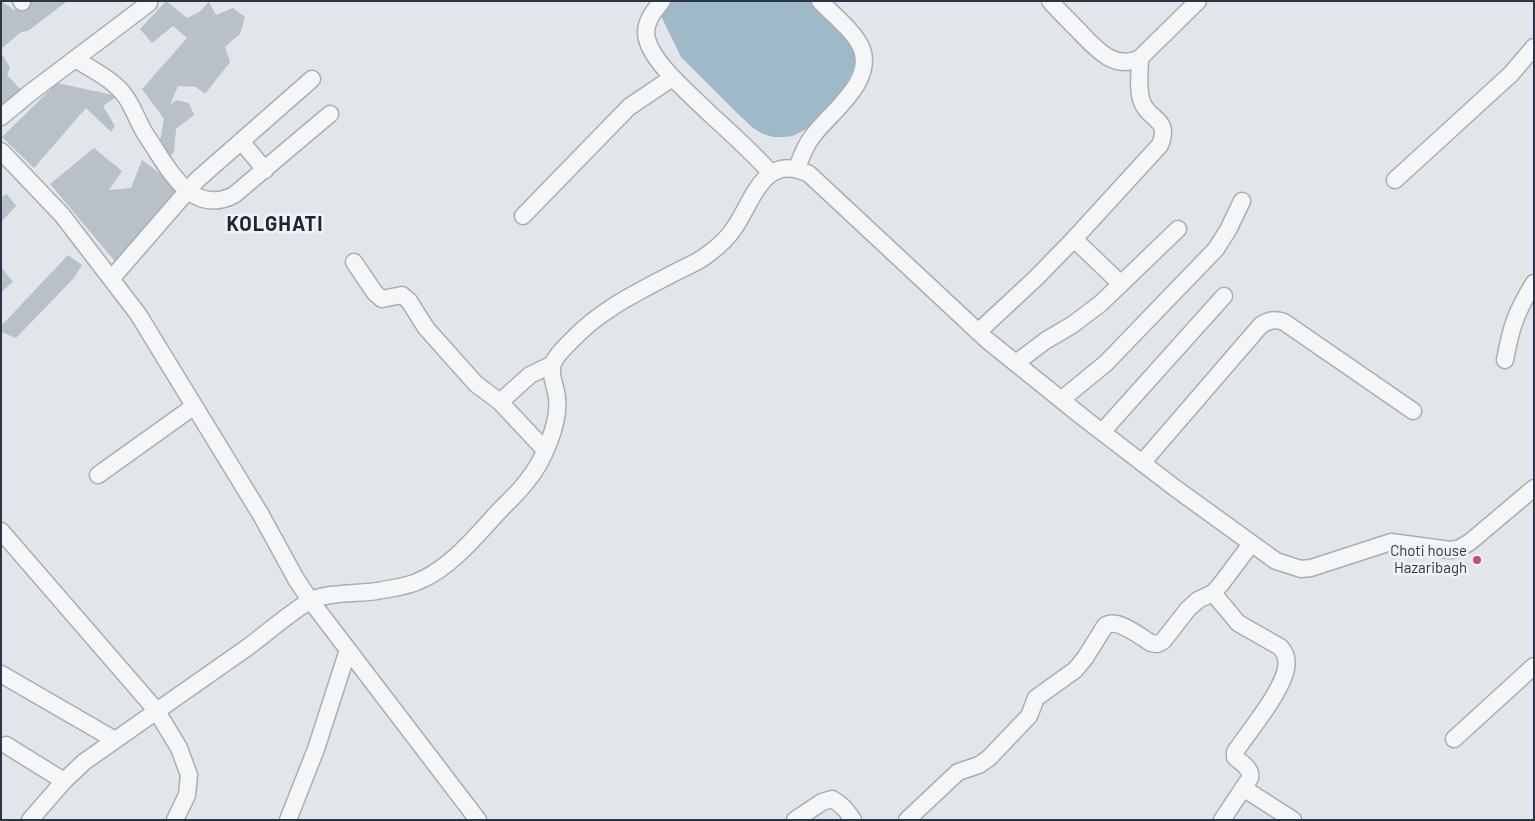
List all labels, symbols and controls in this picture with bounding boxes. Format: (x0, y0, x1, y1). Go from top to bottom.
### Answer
district label: KOLGHATI (225, 212, 325, 236)
place label: Choti house Hazaribagh (1390, 542, 1467, 577)
marker: Choti house Hazaribagh (1471, 554, 1483, 566)

